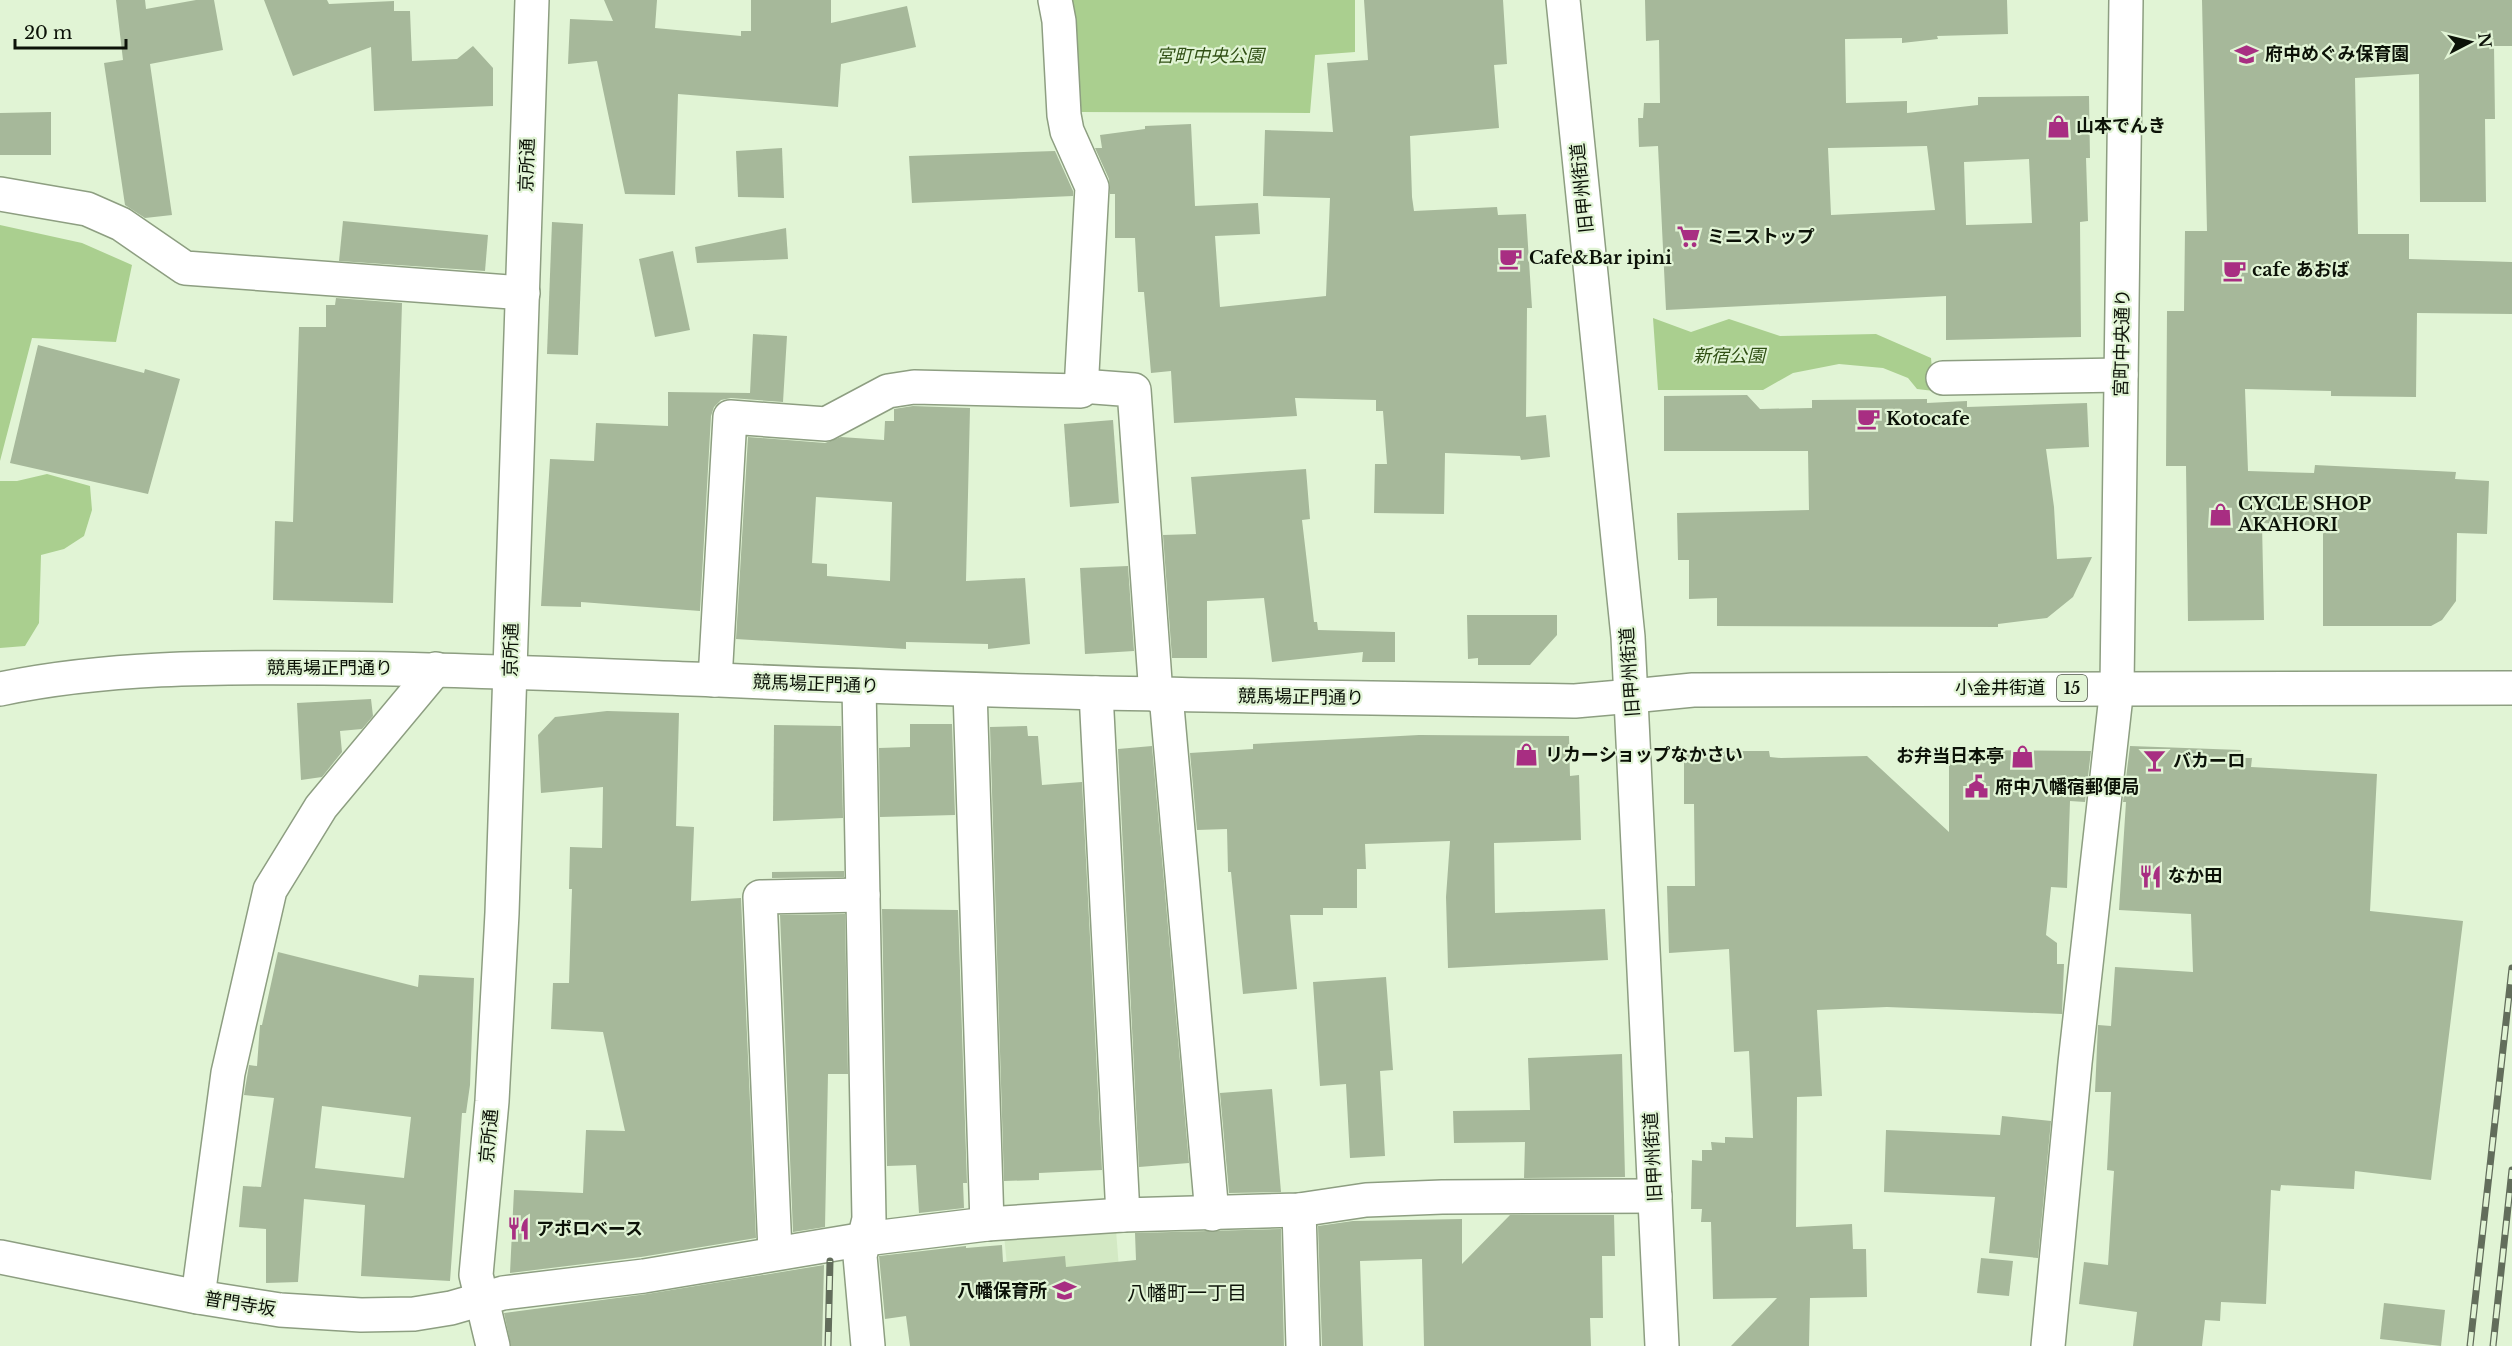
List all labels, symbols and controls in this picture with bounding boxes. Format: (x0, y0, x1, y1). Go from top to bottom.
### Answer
scale bar (15, 12, 126, 50)
north arrow (2440, 12, 2500, 72)
text: 20 m (24, 22, 72, 44)
text: N (2474, 31, 2496, 49)
school or university icon: 府中めぐみ保育園 (2234, 41, 2260, 67)
place label: 府中めぐみ保育園 (2265, 43, 2410, 65)
park label: 宮町中央公園 (1156, 45, 1267, 67)
shop icon: 山本でんき (2045, 113, 2071, 139)
place label: 山本でんき (2076, 115, 2166, 137)
street label: 京所通 (515, 138, 539, 192)
street label: 旧甲州街道 (1566, 142, 1598, 234)
supermarket icon: ミニストップ (1676, 224, 1702, 250)
place label: ミニストップ (1707, 226, 1815, 248)
cafe icon: Cafe&Bar ipini (1498, 245, 1524, 271)
place label: Cafe&Bar ipini (1529, 247, 1672, 269)
cafe icon: cafe あおば (2221, 257, 2247, 283)
place label: cafe あおば (2252, 259, 2350, 281)
street label: 宮町中央通り (2110, 289, 2134, 397)
park label: 新宿公園 (1693, 345, 1768, 367)
cafe icon: Kotocafe (1855, 406, 1881, 432)
place label: Kotocafe (1886, 408, 1970, 430)
place label: CYCLE SHOP AKAHORI (2237, 493, 2371, 536)
shop icon: CYCLE SHOP AKAHORI (2207, 501, 2233, 527)
street label: 京所通 (500, 623, 522, 677)
street label: 旧甲州街道 (1616, 626, 1644, 718)
street label: 競馬場正門通り (267, 657, 393, 679)
street label: 競馬場正門通り (753, 671, 879, 697)
road number: 15 (2057, 675, 2087, 701)
street label: 小金井街道 (1955, 677, 2045, 699)
street label: 競馬場正門通り (1238, 685, 1364, 709)
shop icon: リカーショップなかさい (1514, 742, 1540, 768)
shop icon: お弁当日本亭 (2009, 743, 2035, 769)
place label: リカーショップなかさい (1545, 744, 1743, 766)
place label: お弁当日本亭 (1896, 745, 2004, 767)
bar icon: バカーロ (2142, 748, 2168, 774)
place label: バカーロ (2173, 750, 2245, 772)
public building icon: 府中八幡宿郵便局 (1964, 774, 1990, 800)
place label: 府中八幡宿郵便局 (1995, 776, 2139, 798)
restaurant icon: なか田 (2137, 863, 2163, 889)
place label: なか田 (2168, 865, 2222, 887)
street label: 京所通 (476, 1108, 502, 1164)
street label: 旧甲州街道 (1640, 1111, 1666, 1203)
restaurant icon: アポロベース (505, 1216, 531, 1242)
place label: アポロベース (536, 1218, 643, 1240)
school or university icon: 八幡保育所 (1052, 1278, 1078, 1304)
place label: 八幡保育所 (957, 1280, 1047, 1302)
district label: 八幡町一丁目 (1127, 1281, 1247, 1305)
street label: 普門寺坂 (203, 1288, 277, 1320)

